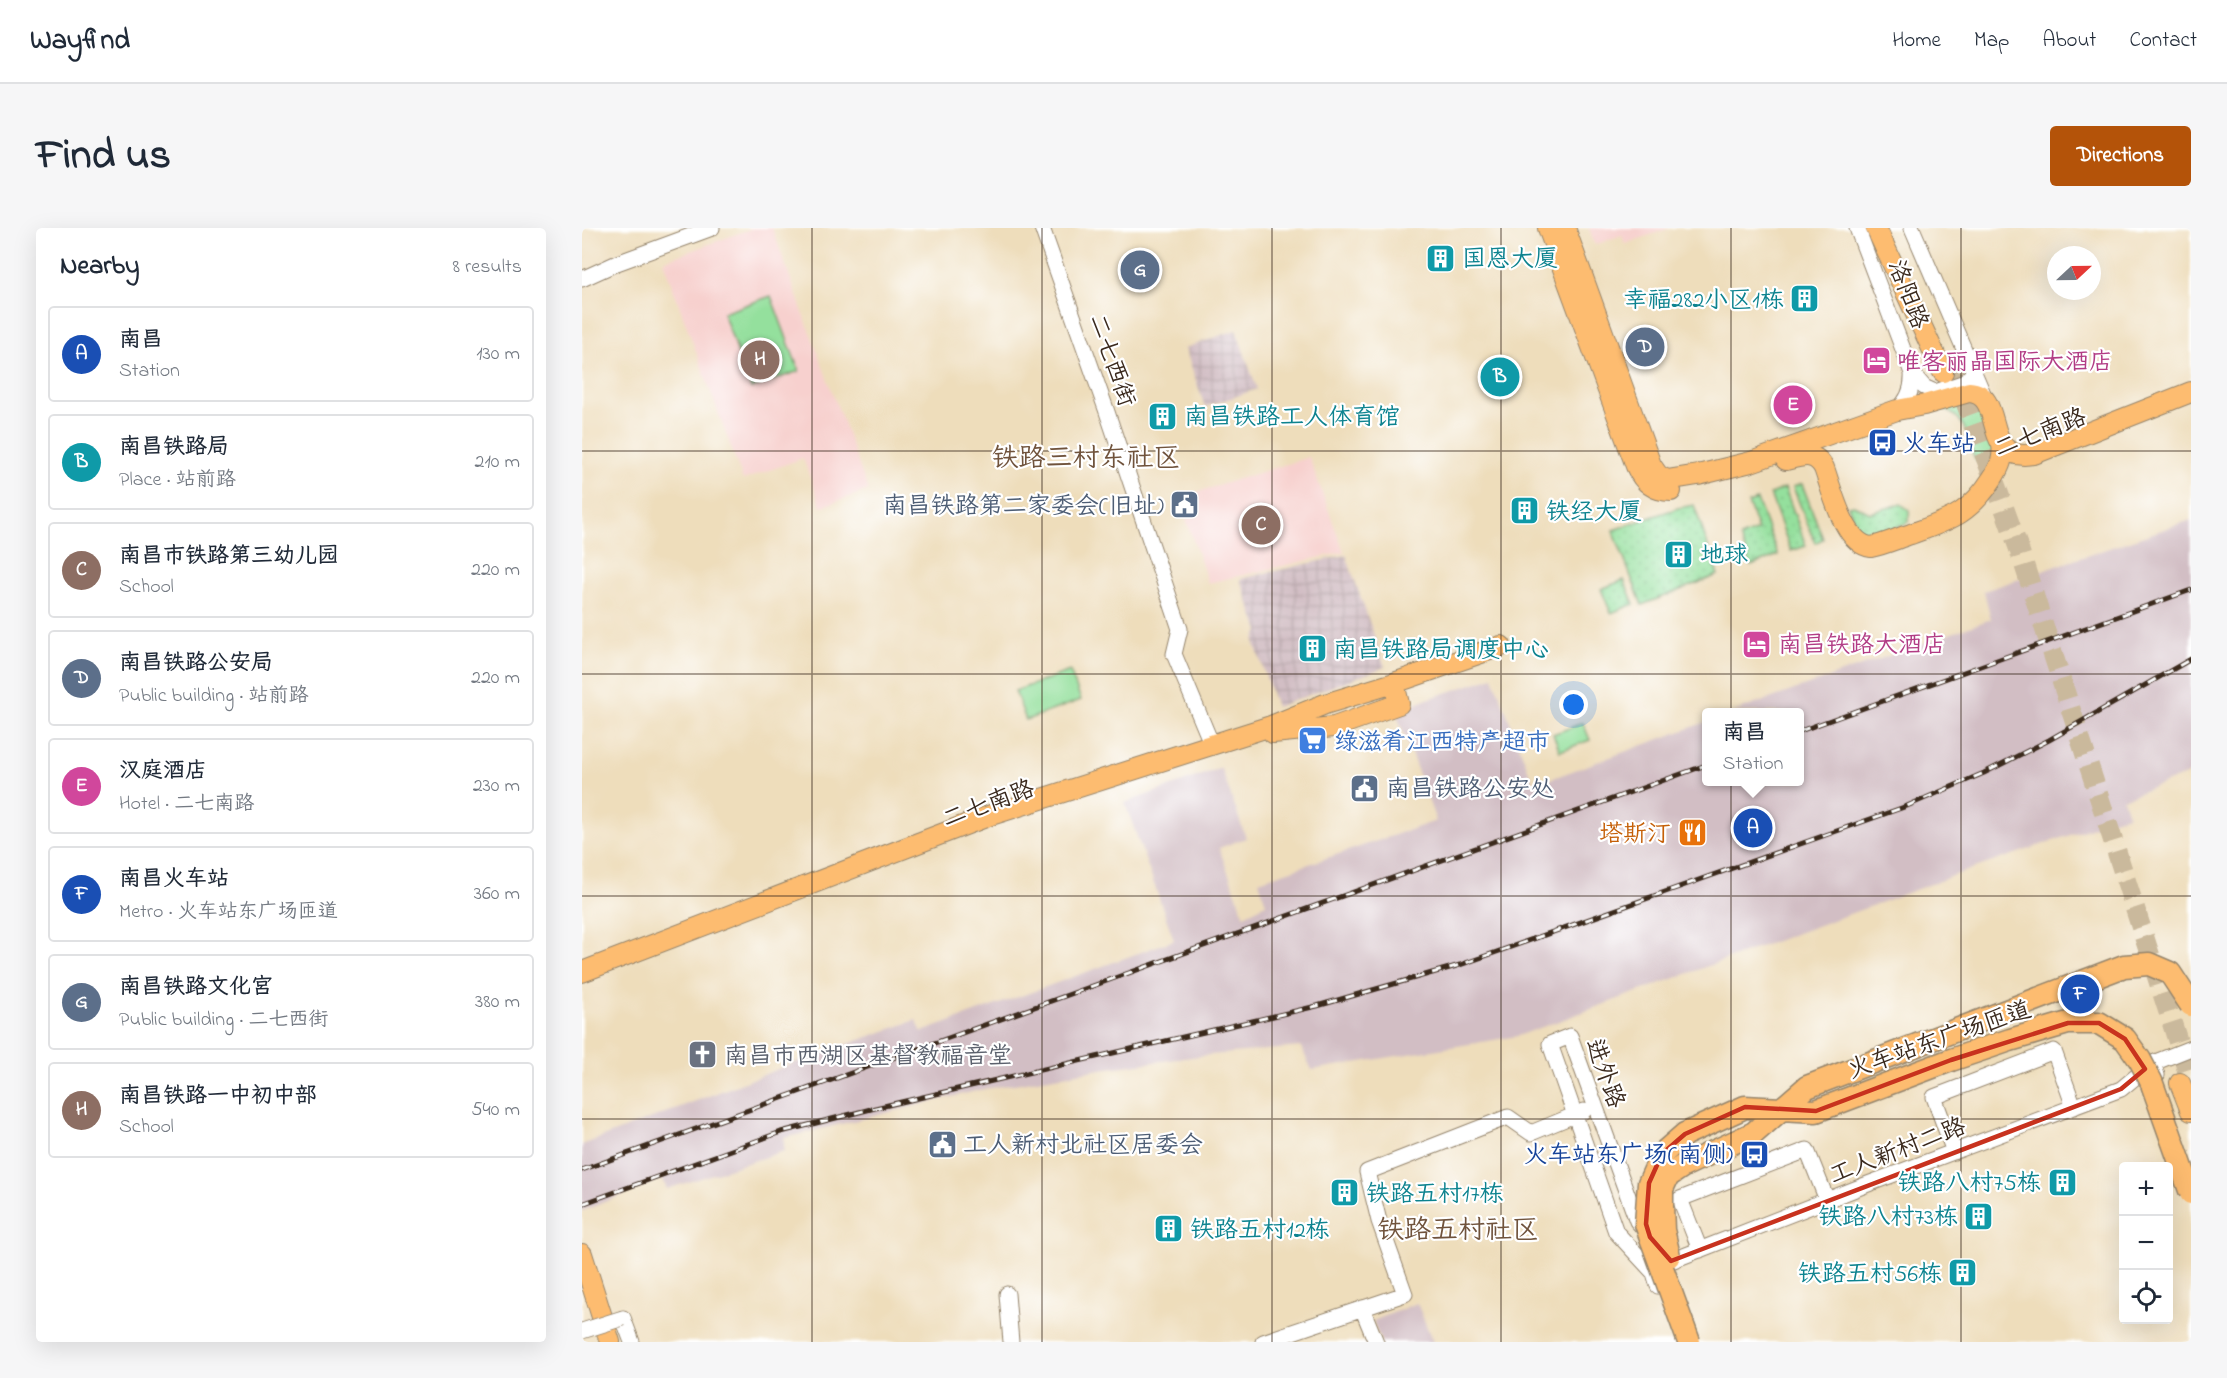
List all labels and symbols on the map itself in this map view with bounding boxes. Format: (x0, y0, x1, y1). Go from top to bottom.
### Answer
building icon: 国恩大厦 (1425, 242, 1457, 274)
place label: 国恩大厦 (1462, 243, 1558, 278)
north arrow (2047, 246, 2101, 300)
pin: G (1120, 248, 1160, 292)
street label: 洛阳路 (1877, 255, 1936, 335)
building icon: 幸福282小区1栋 (1789, 283, 1821, 315)
place label: 幸福282小区1栋 (1624, 284, 1784, 319)
street label: 二七西街 (1078, 310, 1143, 412)
pin: D (1626, 324, 1664, 370)
pin: H (740, 338, 780, 382)
hotel icon: 唯客丽晶国际大酒店 (1860, 345, 1892, 377)
place label: 唯客丽晶国际大酒店 (1897, 346, 2113, 381)
pin: B (1480, 354, 1520, 400)
pin: E (1774, 382, 1812, 428)
building icon: 南昌铁路工人体育馆 (1147, 400, 1179, 432)
place label: 南昌铁路工人体育馆 (1184, 401, 1400, 436)
street label: 二七南路 (1990, 401, 2092, 468)
bus stop icon: 火车站 (1866, 427, 1898, 459)
place label: 火车站 (1903, 428, 1975, 463)
district label: 铁路三村东社区 (992, 440, 1181, 479)
public building icon: 南昌铁路第二家委会(旧址) (1169, 489, 1201, 521)
place label: 南昌铁路第二家委会(旧址) (883, 490, 1164, 525)
building icon: 铁经大厦 (1509, 495, 1541, 527)
place label: 铁经大厦 (1546, 496, 1642, 531)
pin: C (1242, 502, 1280, 548)
building icon: 地球 (1663, 538, 1695, 570)
place label: 地球 (1700, 539, 1748, 574)
hotel icon: 南昌铁路大酒店 (1741, 628, 1773, 660)
place label: 南昌铁路大酒店 (1778, 629, 1946, 664)
building icon: 南昌铁路局调度中心 (1296, 633, 1328, 665)
place label: 南昌铁路局调度中心 (1333, 634, 1549, 669)
your location (1559, 690, 1588, 719)
supermarket icon: 绿滋肴江西特产超市 (1297, 725, 1329, 757)
place label: 绿滋肴江西特产超市 (1334, 726, 1550, 761)
street label: 二七南路 (938, 772, 1040, 838)
public building icon: 南昌铁路公安处 (1349, 772, 1381, 804)
place label: 南昌铁路公安处 (1386, 773, 1554, 808)
pin: A (1734, 806, 1772, 850)
restaurant icon: 塔斯汀 (1676, 817, 1708, 849)
place label: 塔斯汀 (1599, 818, 1671, 853)
pin: F (2060, 972, 2100, 1017)
street label: 火车站东广场匝道 (1843, 994, 2036, 1089)
street label: 进外路 (1575, 1034, 1632, 1114)
church icon: 南昌市西湖区基督教福音堂 (687, 1039, 719, 1071)
place label: 南昌市西湖区基督教福音堂 (724, 1040, 1012, 1075)
street label: 工人新村二路 (1824, 1110, 1971, 1194)
public building icon: 工人新村北社区居委会 (926, 1128, 958, 1160)
place label: 工人新村北社区居委会 (963, 1129, 1203, 1164)
bus stop icon: 火车站东广场(南侧) (1738, 1138, 1770, 1170)
place label: 火车站东广场(南侧) (1524, 1139, 1733, 1174)
building icon: 铁路八村75栋 (2046, 1166, 2078, 1198)
place label: 铁路八村75栋 (1897, 1167, 2041, 1202)
building icon: 铁路五村17栋 (1329, 1177, 1361, 1209)
place label: 铁路五村17栋 (1366, 1178, 1504, 1213)
building icon: 铁路八村73栋 (1963, 1200, 1995, 1232)
place label: 铁路八村73栋 (1818, 1201, 1958, 1236)
district label: 铁路五村社区 (1377, 1212, 1539, 1251)
building icon: 铁路五村12栋 (1153, 1213, 1185, 1245)
place label: 铁路五村12栋 (1190, 1214, 1330, 1249)
building icon: 铁路五村56栋 (1947, 1257, 1979, 1289)
place label: 铁路五村56栋 (1798, 1258, 1942, 1293)

